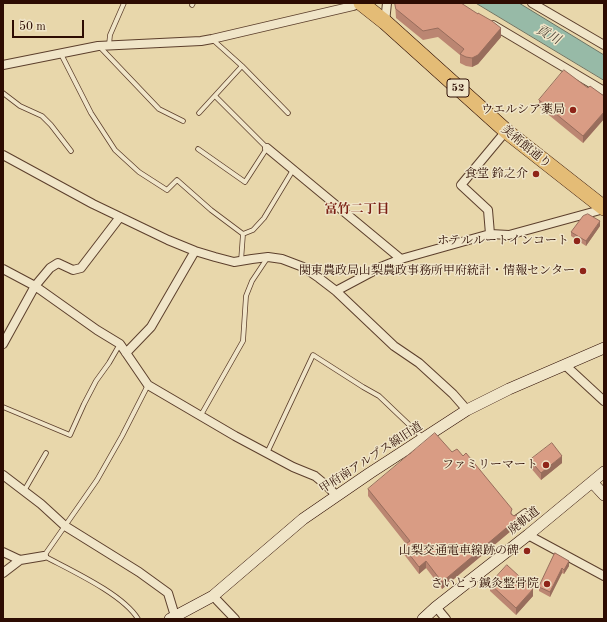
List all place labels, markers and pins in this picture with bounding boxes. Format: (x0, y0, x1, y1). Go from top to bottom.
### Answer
place label: ウエルシア薬局 (481, 103, 565, 117)
marker: ウエルシア薬局 (568, 105, 578, 115)
place label: 食堂 鈴之介 (465, 167, 528, 181)
marker: 食堂 鈴之介 (531, 169, 541, 179)
place label: ホテルルートインコート (437, 234, 569, 248)
marker: ホテルルートインコート (572, 236, 582, 246)
place label: 関東農政局山梨農政事務所甲府統計・情報センター (299, 264, 575, 278)
marker: 関東農政局山梨農政事務所甲府統計・情報センター (578, 266, 588, 276)
place label: ファミリーマート (442, 458, 538, 472)
marker: ファミリーマート (541, 460, 551, 470)
place label: 山梨交通電車線跡の碑 (399, 544, 519, 558)
marker: 山梨交通電車線跡の碑 (522, 546, 532, 556)
place label: さいとう鍼灸整骨院 (431, 577, 539, 591)
marker: さいとう鍼灸整骨院 (542, 579, 552, 589)

